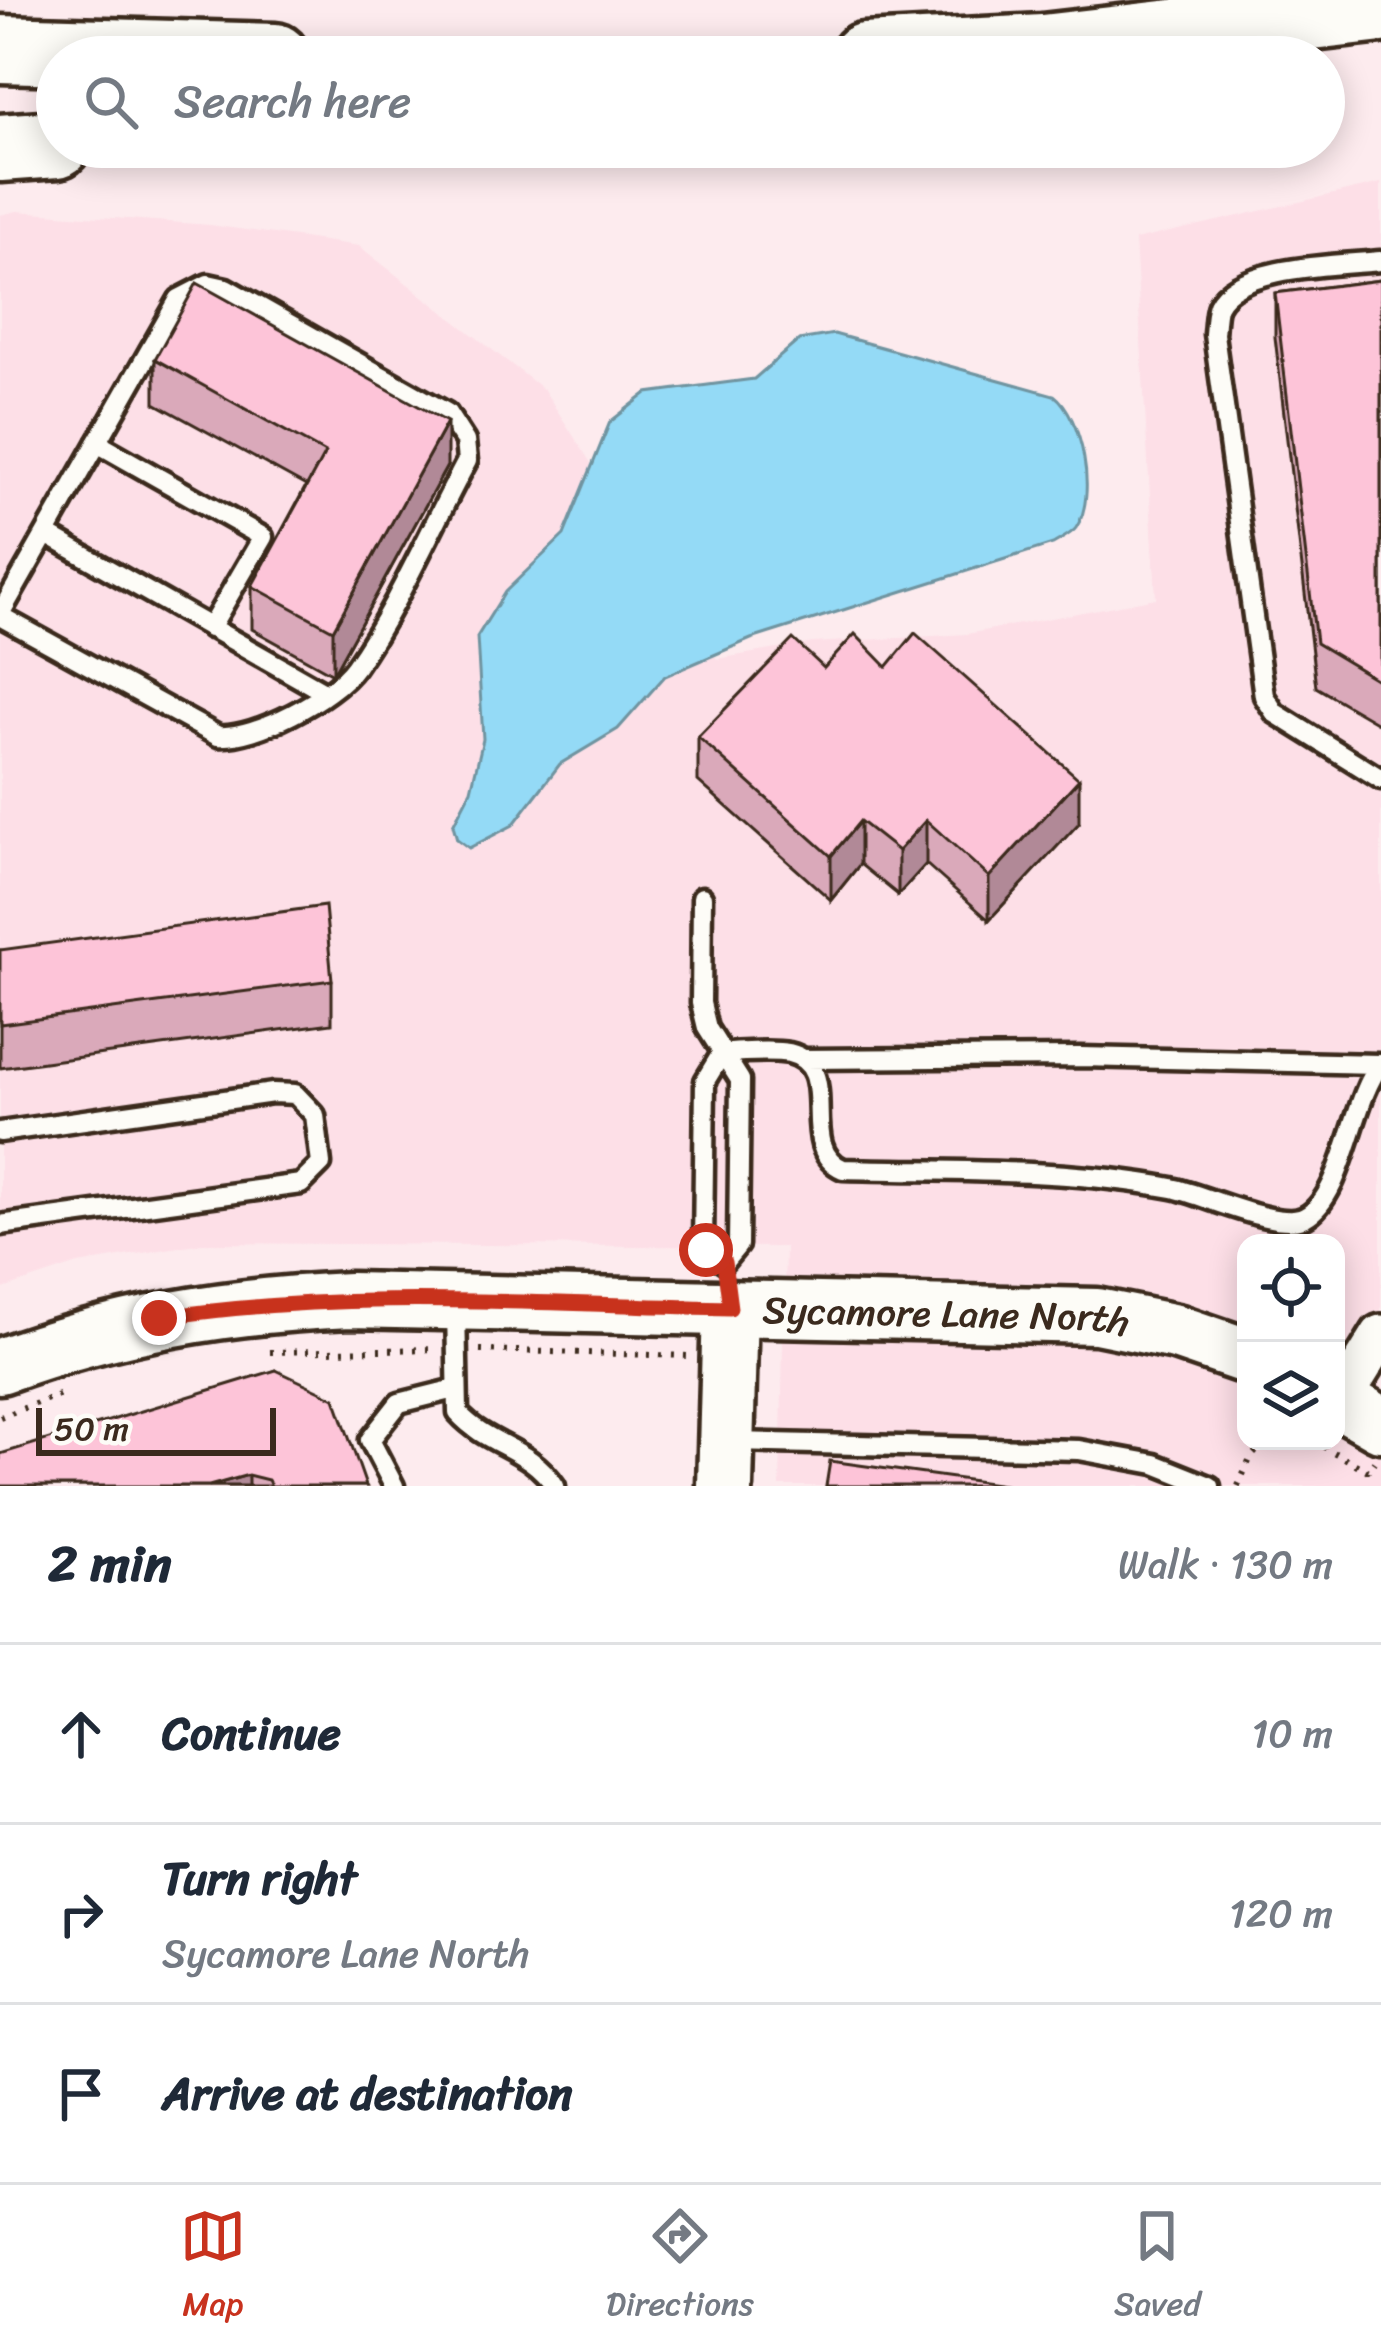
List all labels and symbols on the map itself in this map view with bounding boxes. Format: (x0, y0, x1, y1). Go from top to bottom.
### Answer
route start (679, 1223, 733, 1277)
street label: Sycamore Lane North (762, 1275, 1136, 1357)
route end (132, 1291, 186, 1345)
scale bar (36, 1402, 276, 1455)

